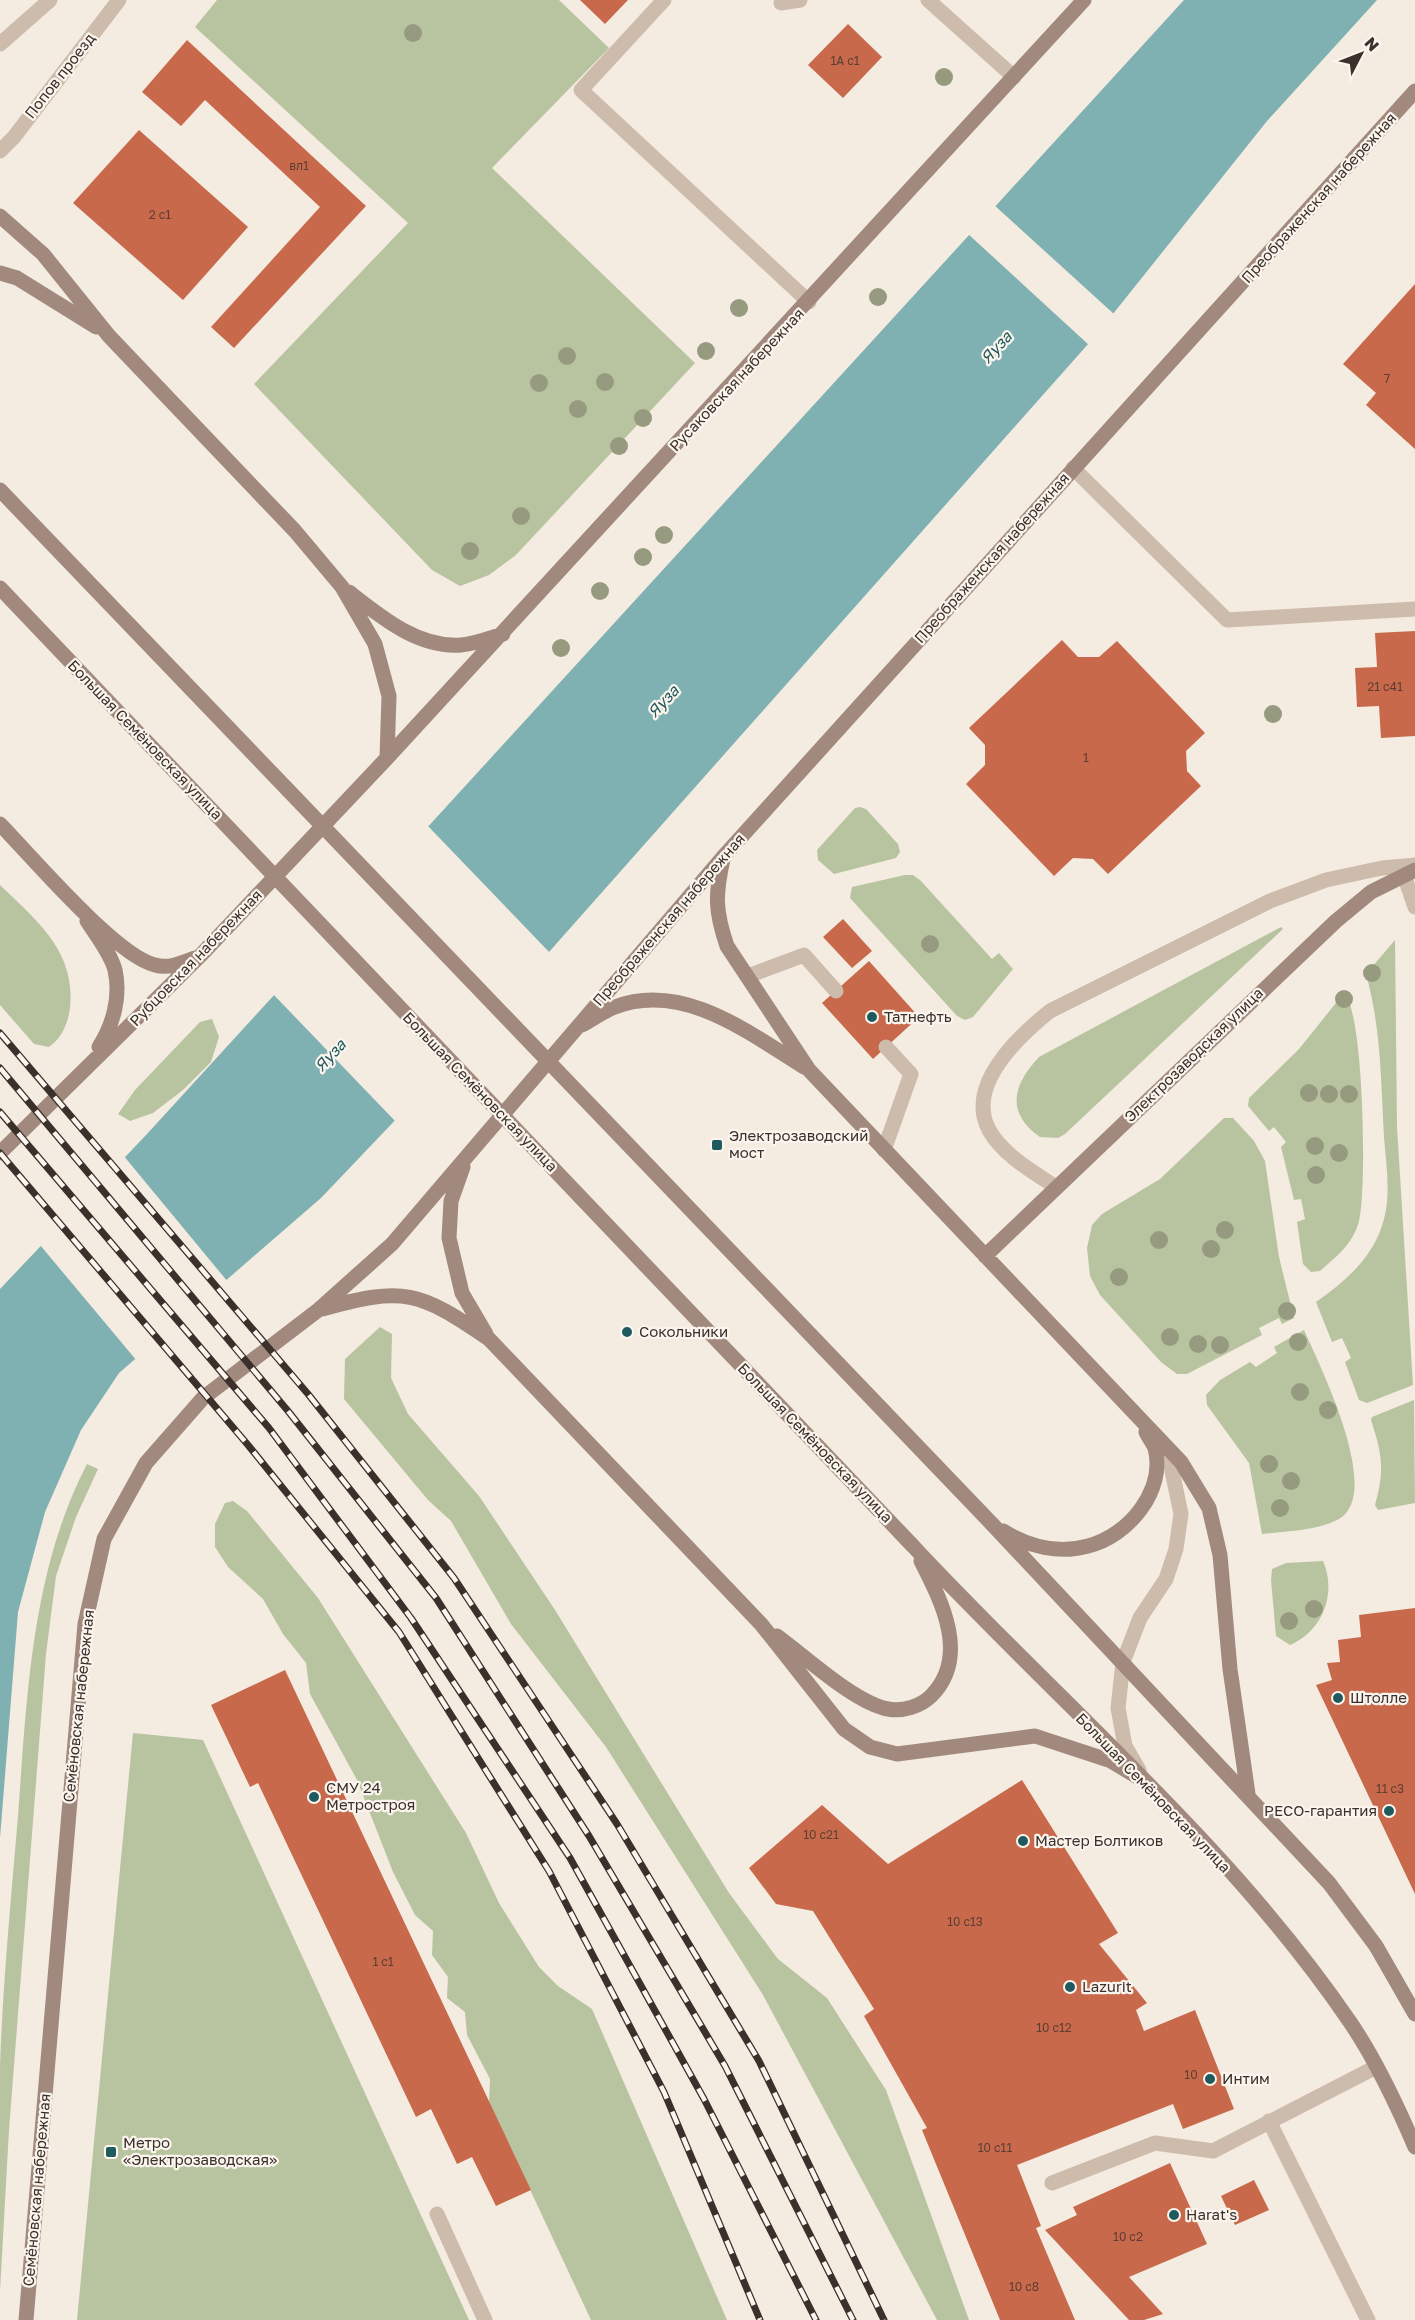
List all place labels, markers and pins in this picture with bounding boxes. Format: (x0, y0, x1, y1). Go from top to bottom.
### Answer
place label: Татнефть (884, 1007, 952, 1025)
marker: Татнефть (865, 1010, 879, 1024)
place label: Электрозаводский мост (729, 1126, 868, 1161)
marker: Электрозаводский мост (710, 1138, 724, 1152)
place label: Сокольники (639, 1322, 728, 1340)
marker: Сокольники (620, 1325, 634, 1339)
place label: Штолле (1350, 1688, 1407, 1706)
marker: Штолле (1331, 1691, 1345, 1705)
place label: СМУ 24 Метростроя (326, 1778, 415, 1813)
marker: СМУ 24 Метростроя (307, 1790, 321, 1804)
place label: РЕСО-гарантия (1264, 1801, 1377, 1819)
marker: РЕСО-гарантия (1382, 1804, 1396, 1818)
place label: Мастер Болтиков (1035, 1831, 1163, 1849)
marker: Мастер Болтиков (1016, 1834, 1030, 1848)
place label: Lazurit (1082, 1977, 1132, 1995)
marker: Lazurit (1063, 1980, 1077, 1994)
place label: Интим (1222, 2069, 1270, 2087)
marker: Интим (1203, 2072, 1217, 2086)
place label: Метро «Электрозаводская» (123, 2133, 277, 2168)
marker: Метро «Электрозаводская» (104, 2145, 118, 2159)
place label: Harat's (1186, 2205, 1237, 2223)
marker: Harat's (1167, 2208, 1181, 2222)

